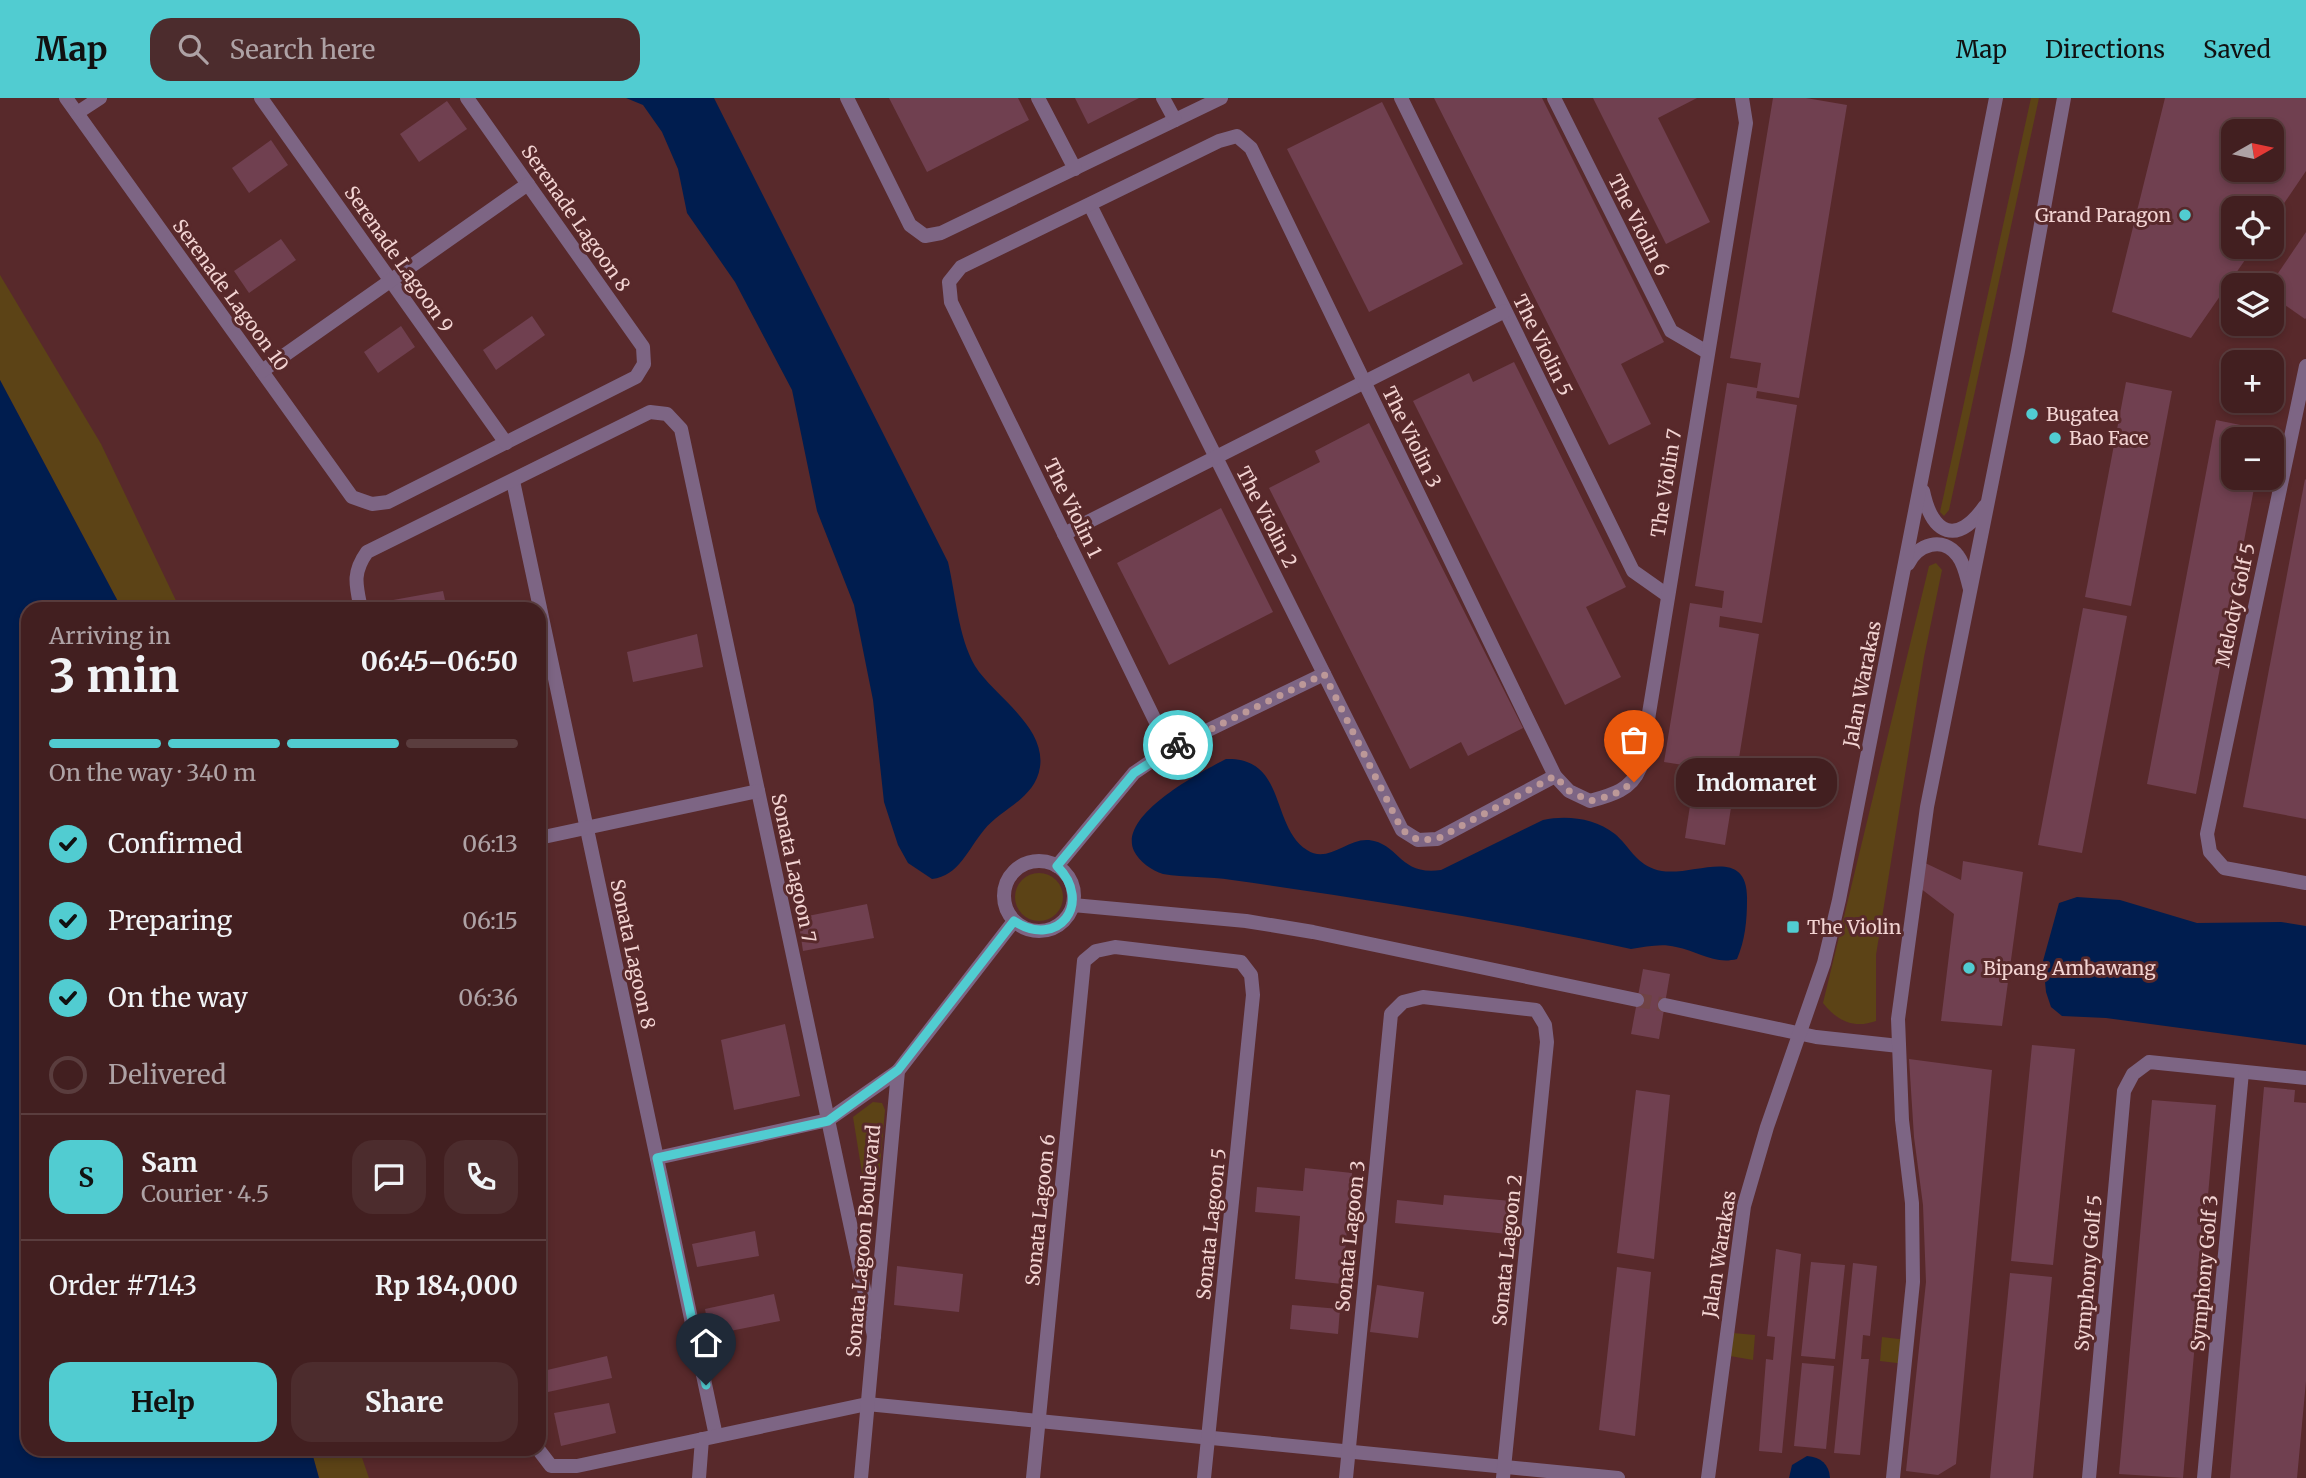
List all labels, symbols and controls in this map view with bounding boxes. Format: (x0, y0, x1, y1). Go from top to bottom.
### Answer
search box (150, 18, 640, 81)
text: Map (35, 29, 108, 70)
icon: search (174, 30, 212, 68)
text: Search here (230, 33, 375, 66)
text: Map (1956, 34, 2007, 65)
text: Directions (2045, 34, 2165, 65)
text: Saved (2203, 34, 2271, 65)
north arrow (2221, 119, 2284, 182)
map controls (2221, 119, 2284, 490)
street label: Serenade Lagoon 8 (516, 140, 636, 296)
street label: The Violin 6 (1603, 170, 1675, 280)
street label: Serenade Lagoon 9 (339, 181, 459, 337)
button: locate (2221, 196, 2284, 259)
place label: Grand Paragon (2035, 203, 2171, 227)
marker: Grand Paragon (2177, 207, 2193, 223)
street label: Serenade Lagoon 10 (168, 214, 294, 376)
button: layers (2221, 273, 2284, 336)
street label: The Violin 5 (1508, 290, 1578, 400)
button: + (2221, 350, 2284, 413)
street label: The Violin 3 (1377, 382, 1447, 492)
place label: Bugatea (2046, 402, 2119, 426)
marker: Bugatea (2024, 406, 2040, 422)
place label: Bao Face (2069, 426, 2149, 450)
street label: The Violin 7 (1646, 427, 1686, 539)
button: − (2221, 427, 2284, 490)
marker: Bao Face (2047, 430, 2063, 446)
street label: The Violin 1 (1039, 454, 1108, 562)
street label: The Violin 2 (1231, 462, 1303, 572)
street label: Melody Golf 5 (2210, 541, 2260, 669)
street label: Jalan Warakas (1838, 619, 1886, 750)
text: Arriving in (49, 621, 171, 650)
text: 06:45–06:50 (361, 645, 518, 678)
text: 3 min (49, 647, 179, 705)
courier (1143, 710, 1213, 780)
pin (1604, 710, 1664, 782)
icon: bag (1615, 721, 1653, 759)
icon: bike (1159, 726, 1197, 764)
text: On the way · 340 m (49, 758, 256, 787)
callout: Indomaret (1676, 758, 1837, 806)
text: Indomaret (1696, 768, 1817, 797)
street label: Sonata Lagoon 7 (766, 791, 822, 945)
icon: check (49, 825, 87, 863)
text: Confirmed (108, 827, 243, 860)
text: 06:13 (462, 829, 518, 858)
street label: Sonata Lagoon 8 (605, 877, 661, 1031)
icon: check (49, 902, 87, 940)
text: Preparing (108, 904, 232, 937)
text: 06:15 (462, 906, 518, 935)
place label: The Violin (1807, 915, 1902, 939)
marker: The Violin (1785, 919, 1801, 935)
place label: Bipang Ambawang (1983, 956, 2156, 980)
marker: Bipang Ambawang (1961, 960, 1977, 976)
icon: check (49, 979, 87, 1017)
text: On the way (108, 981, 248, 1014)
text: 06:36 (458, 983, 518, 1012)
text: Delivered (108, 1058, 227, 1091)
street label: Sonata Lagoon Boulevard (841, 1124, 885, 1358)
street label: Sonata Lagoon 6 (1020, 1133, 1060, 1287)
button: chat (352, 1140, 426, 1214)
button: phone (444, 1140, 518, 1214)
text: Sam (141, 1146, 198, 1179)
street label: Sonata Lagoon 5 (1191, 1147, 1231, 1301)
street label: Sonata Lagoon 3 (1330, 1159, 1370, 1313)
text: S (78, 1161, 94, 1194)
street label: Sonata Lagoon 2 (1487, 1173, 1527, 1327)
text: Courier · 4.5 (141, 1179, 269, 1208)
street label: Jalan Warakas (1697, 1189, 1741, 1320)
street label: Symphony Golf 5 (2069, 1194, 2107, 1352)
street label: Symphony Golf 3 (2185, 1194, 2223, 1352)
text: Order #7143 (49, 1269, 197, 1302)
text: Rp 184,000 (375, 1269, 518, 1302)
pin (676, 1313, 736, 1385)
icon: home (687, 1324, 725, 1362)
button: Help (49, 1362, 277, 1442)
button: Share (291, 1362, 518, 1442)

